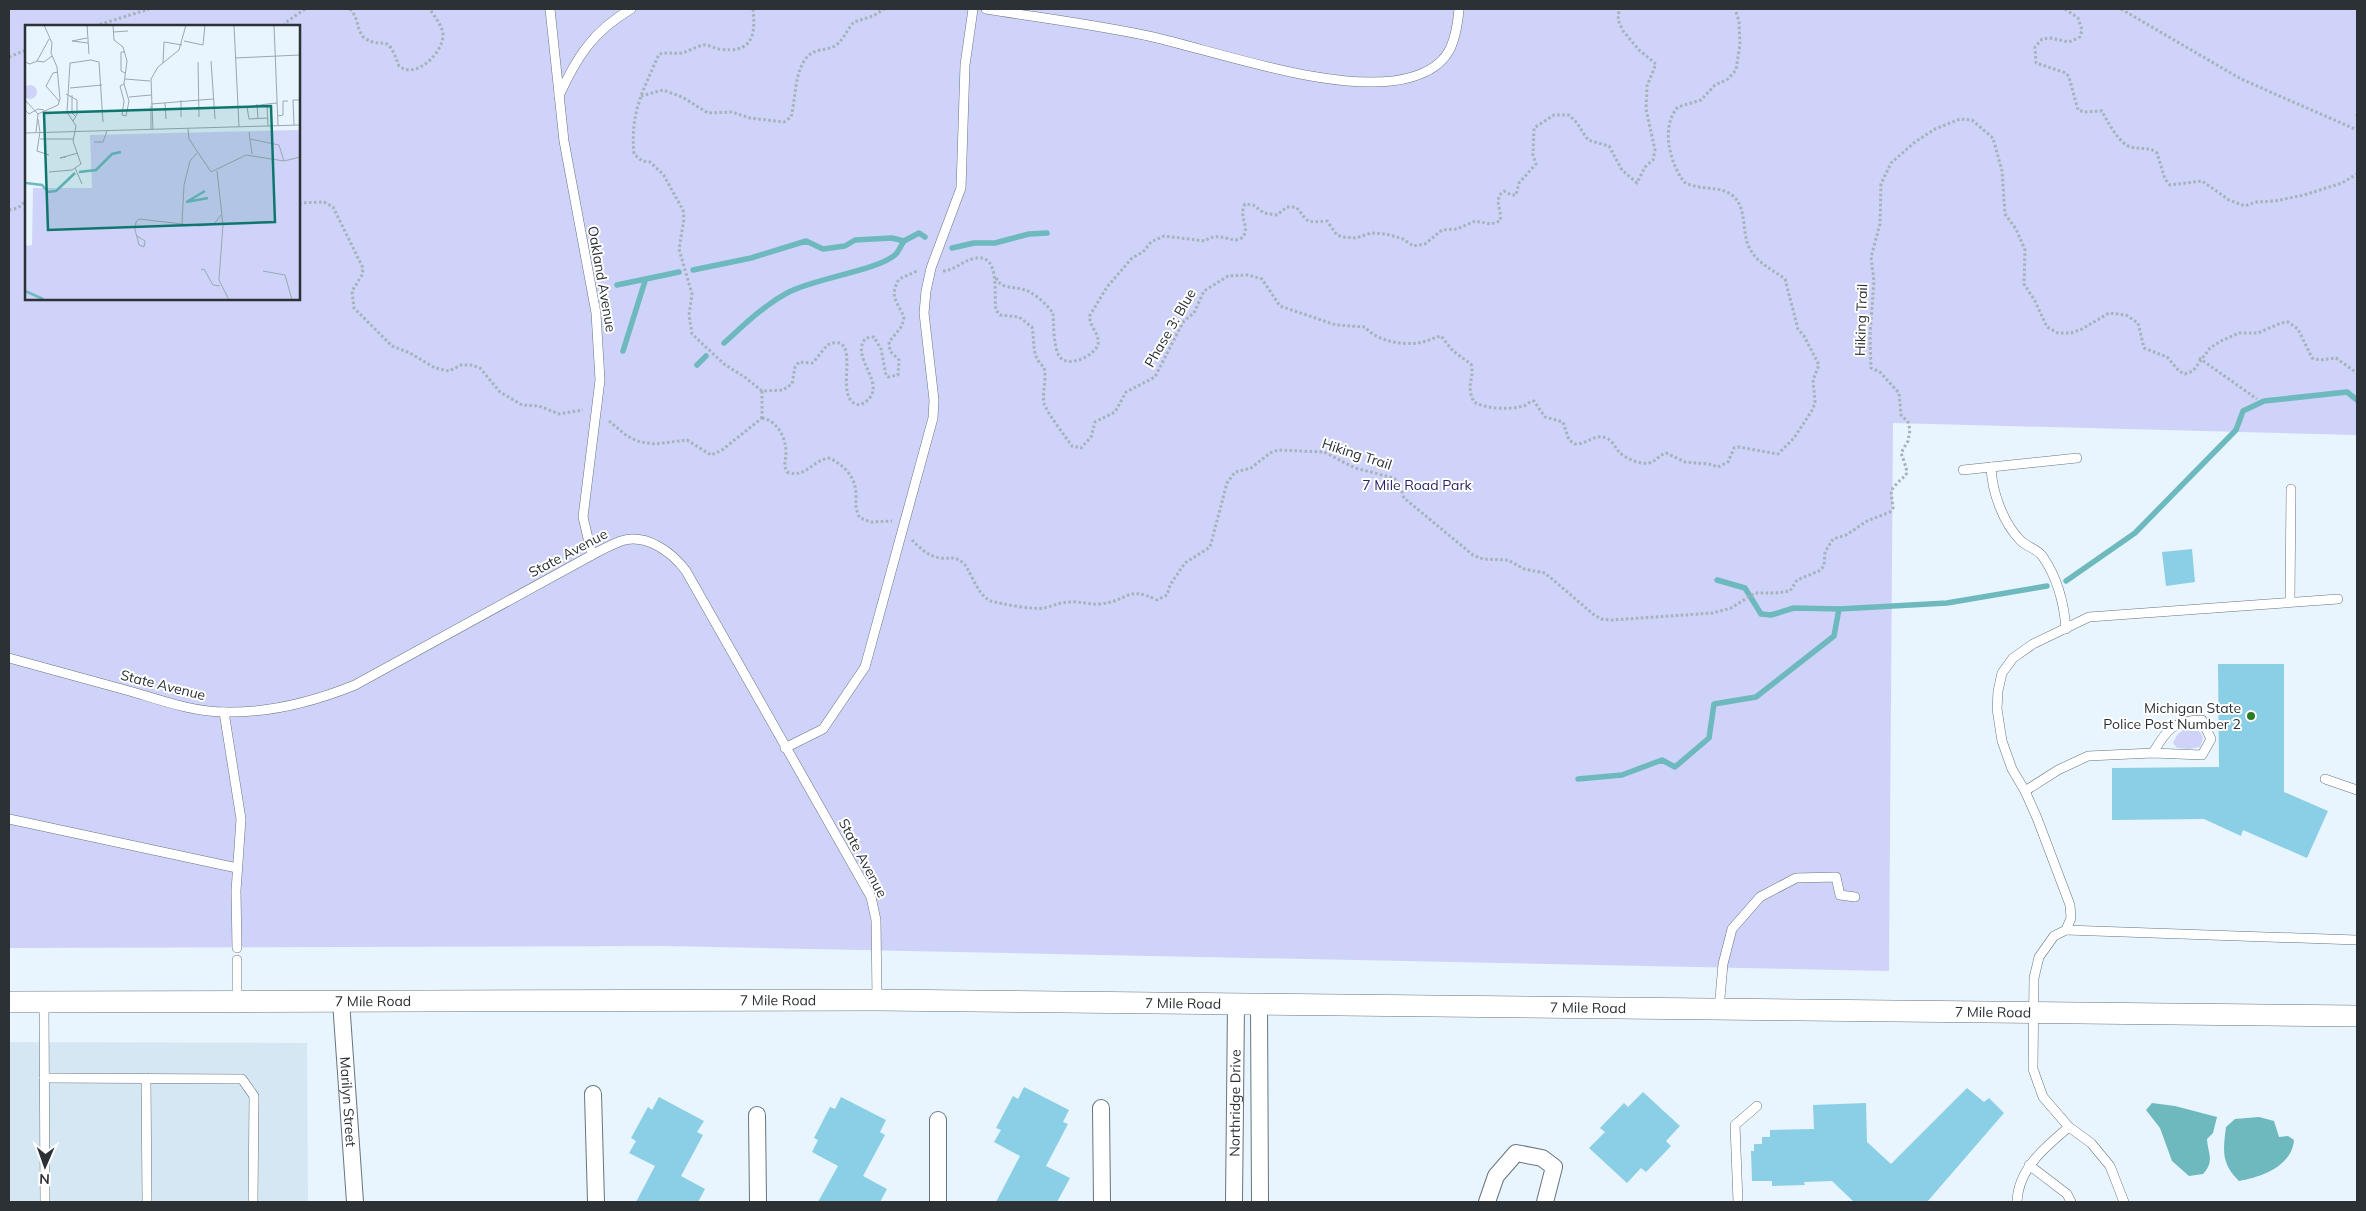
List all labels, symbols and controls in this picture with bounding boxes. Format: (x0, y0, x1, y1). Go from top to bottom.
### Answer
inset map (25, 25, 300, 300)
street label: Oakland Avenue (584, 225, 620, 333)
street label: Hiking Trail (1851, 284, 1871, 356)
street label: Phase 3: Blue (1140, 286, 1200, 370)
street label: Hiking Trail (1320, 434, 1394, 474)
park label: 7 Mile Road Park (1362, 476, 1473, 494)
street label: State Avenue (525, 525, 611, 581)
street label: State Avenue (119, 666, 207, 704)
place label: Michigan State Police Post Number 2 (2103, 699, 2241, 733)
marker: Michigan State Police Post Number 2 (2245, 710, 2257, 722)
street label: State Avenue (835, 815, 891, 901)
street label: 7 Mile Road (740, 991, 816, 1009)
street label: 7 Mile Road (335, 992, 411, 1010)
street label: 7 Mile Road (1145, 994, 1221, 1013)
street label: 7 Mile Road (1550, 998, 1626, 1017)
street label: 7 Mile Road (1955, 1003, 2031, 1021)
street label: Northridge Drive (1225, 1049, 1245, 1157)
street label: Marilyn Street (336, 1056, 360, 1148)
north arrow (20, 1141, 70, 1191)
text: N (39, 1170, 50, 1188)

